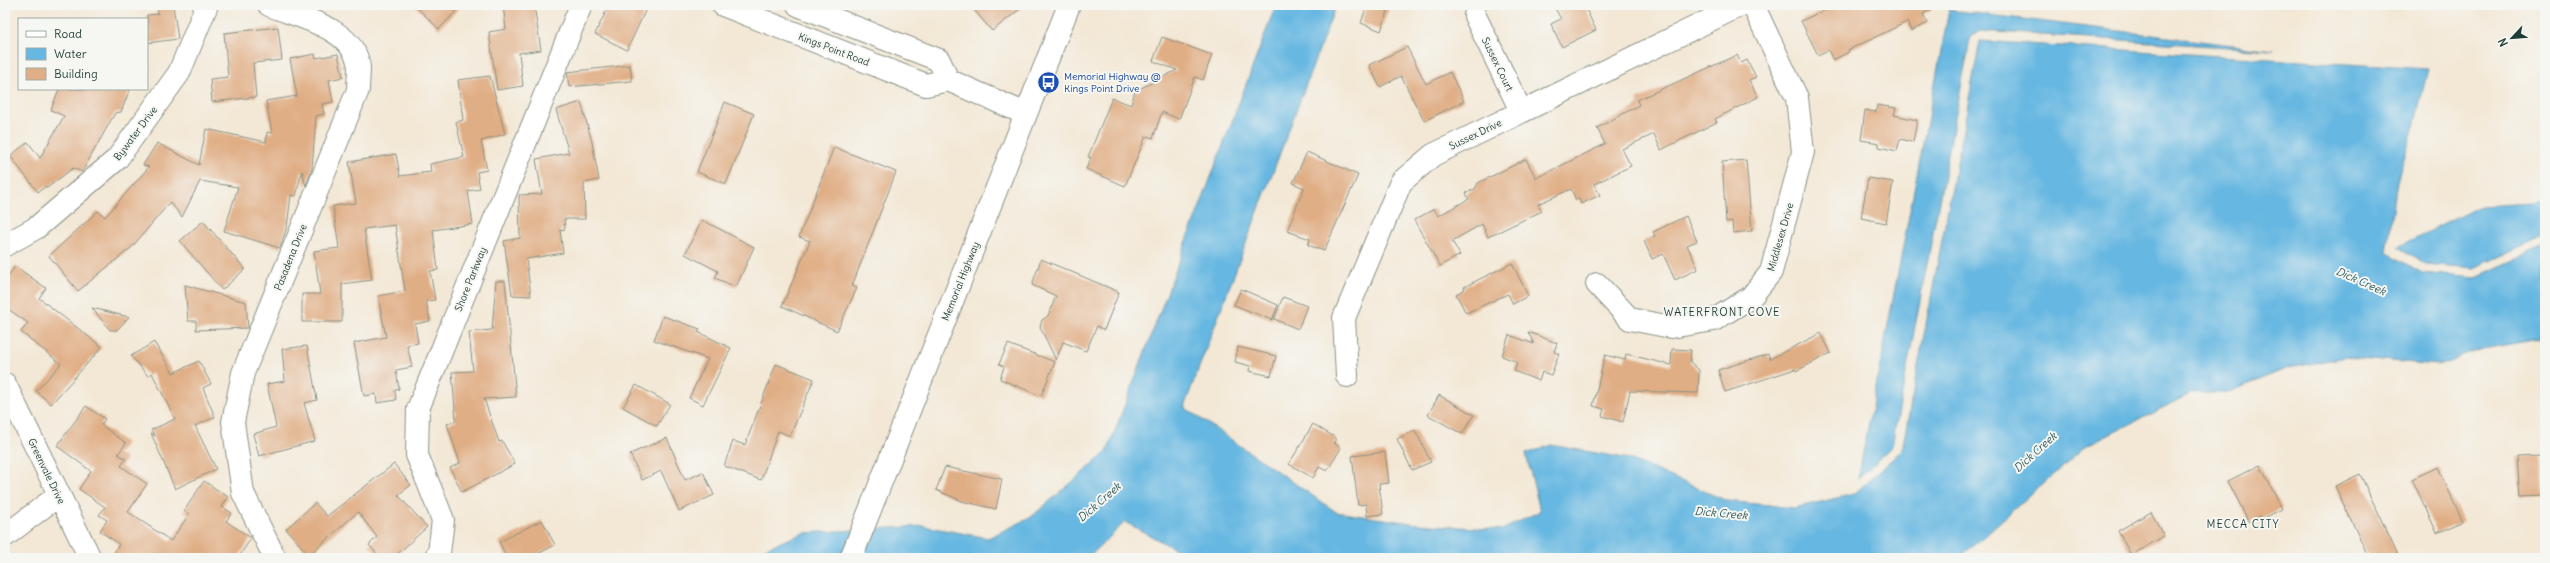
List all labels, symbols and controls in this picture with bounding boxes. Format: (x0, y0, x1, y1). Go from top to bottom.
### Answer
legend (18, 18, 148, 90)
north arrow (2492, 18, 2532, 58)
text: Road (54, 26, 82, 41)
street label: Kings Point Road (796, 30, 871, 69)
street label: Sussex Court (1479, 35, 1517, 94)
text: N (2495, 36, 2511, 49)
text: Water (54, 46, 87, 61)
text: Building (54, 66, 98, 81)
bus stop icon: Memorial Highway @ Kings Point Drive (1036, 69, 1062, 95)
place label: Memorial Highway @ Kings Point Drive (1064, 70, 1161, 95)
street label: Bywater Drive (111, 104, 160, 163)
street label: Sussex Drive (1447, 116, 1504, 153)
street label: Middlesex Drive (1765, 201, 1796, 273)
street label: Pasadena Drive (271, 222, 310, 292)
street label: Memorial Highway (939, 240, 982, 323)
street label: Shore Parkway (452, 245, 489, 313)
water label: Dick Creek (2334, 264, 2389, 299)
district label: WATERFRONT COVE (1664, 305, 1780, 319)
water label: Dick Creek (2011, 428, 2060, 475)
street label: Greenvale Drive (25, 436, 68, 506)
water label: Dick Creek (1074, 478, 1125, 525)
water label: Dick Creek (1694, 504, 1749, 522)
district label: MECCA CITY (2206, 517, 2280, 531)

